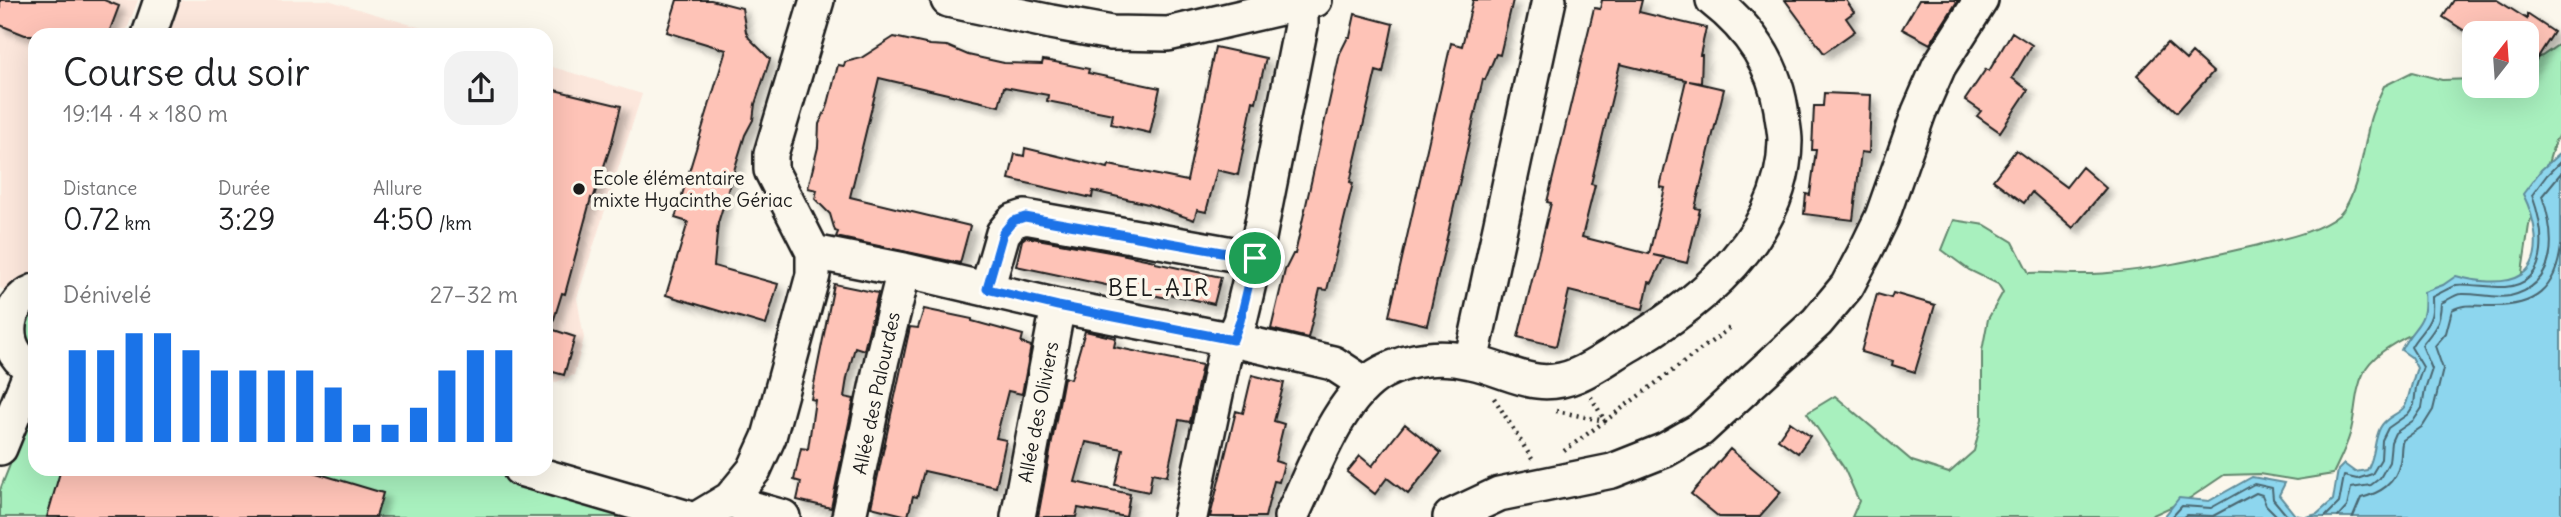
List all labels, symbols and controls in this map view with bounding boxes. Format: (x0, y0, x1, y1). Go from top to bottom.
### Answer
north arrow (2462, 21, 2539, 98)
map controls (2462, 21, 2539, 98)
text: Course du soir (63, 49, 310, 96)
button: share (444, 51, 518, 125)
text: 19:14 · 4 × 180 m (63, 99, 228, 128)
place label: Ecole élémentaire mixte Hyacinthe Gériac (593, 166, 793, 212)
text: Distance (63, 176, 137, 200)
text: Durée (218, 176, 270, 200)
text: Allure (373, 176, 422, 200)
marker: Ecole élémentaire mixte Hyacinthe Gériac (571, 181, 587, 197)
text: 0.72 (63, 200, 120, 238)
text: 3:29 (218, 200, 276, 238)
text: 4:50 (373, 200, 434, 238)
text: km (120, 211, 151, 235)
text: /km (434, 211, 472, 235)
pin (1225, 228, 1285, 288)
icon: arrive (1236, 239, 1274, 277)
district label: BEL-AIR (1108, 273, 1210, 302)
text: Dénivelé (63, 280, 151, 309)
text: 27–32 m (430, 280, 518, 309)
street label: Allée des Palourdes (847, 310, 905, 476)
street label: Allée des Oliviers (1013, 339, 1063, 485)

